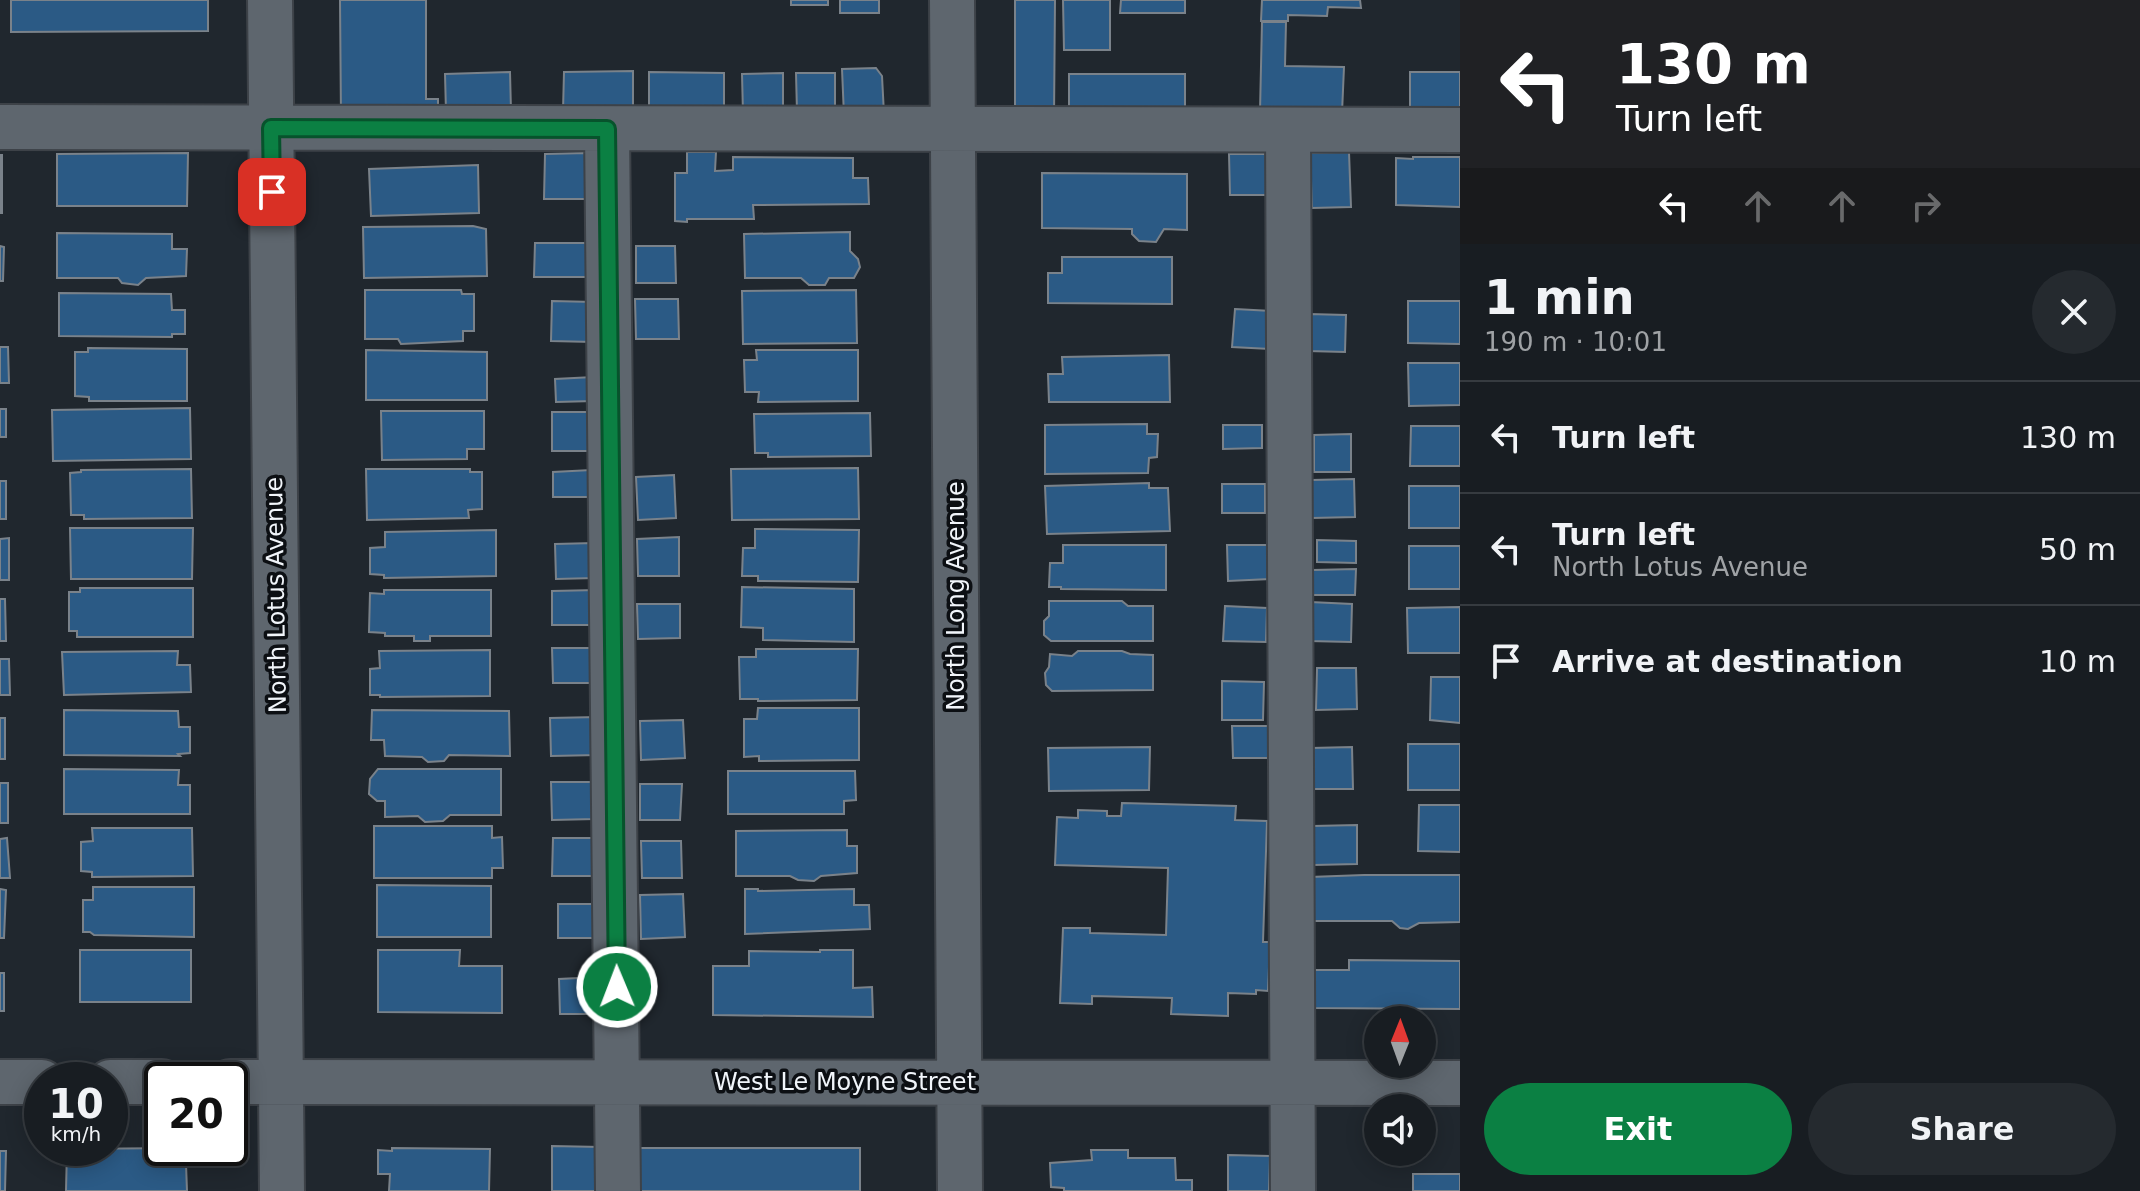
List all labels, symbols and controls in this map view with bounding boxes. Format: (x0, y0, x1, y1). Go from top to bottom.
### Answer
text: 130 m (1616, 31, 1811, 96)
icon: left (1484, 32, 1588, 136)
text: Turn left (1616, 98, 1762, 139)
pin (238, 158, 306, 226)
icon: arrive (250, 170, 294, 214)
icon: left (1652, 184, 1696, 228)
icon: ahead (1736, 184, 1780, 228)
icon: ahead (1820, 184, 1864, 228)
icon: right (1904, 184, 1948, 228)
text: 1 min (1484, 269, 1635, 325)
button: close (2032, 270, 2116, 354)
text: 190 m · 10:01 (1484, 327, 1667, 357)
icon: left (1484, 415, 1528, 459)
text: Turn left (1552, 420, 1695, 455)
text: 130 m (2020, 420, 2116, 455)
street label: North Lotus Avenue (260, 477, 292, 713)
street label: North Long Avenue (942, 481, 970, 711)
text: Turn left (1552, 517, 1695, 552)
icon: left (1484, 527, 1528, 571)
text: 50 m (2039, 532, 2116, 567)
text: North Lotus Avenue (1552, 552, 1808, 582)
icon: arrive (1484, 639, 1528, 683)
text: Arrive at destination (1552, 644, 1903, 679)
text: 10 m (2039, 644, 2116, 679)
position arrow (575, 945, 659, 1029)
north arrow (1364, 1006, 1436, 1078)
map controls (1364, 1006, 1436, 1166)
speed limit sign: 20 (144, 1062, 248, 1166)
street label: West Le Moyne Street (714, 1068, 976, 1096)
text: 10 (48, 1081, 104, 1127)
button: Exit (1484, 1083, 1792, 1175)
button: Share (1808, 1083, 2116, 1175)
button: sound (1364, 1094, 1436, 1166)
text: km/h (51, 1122, 101, 1146)

